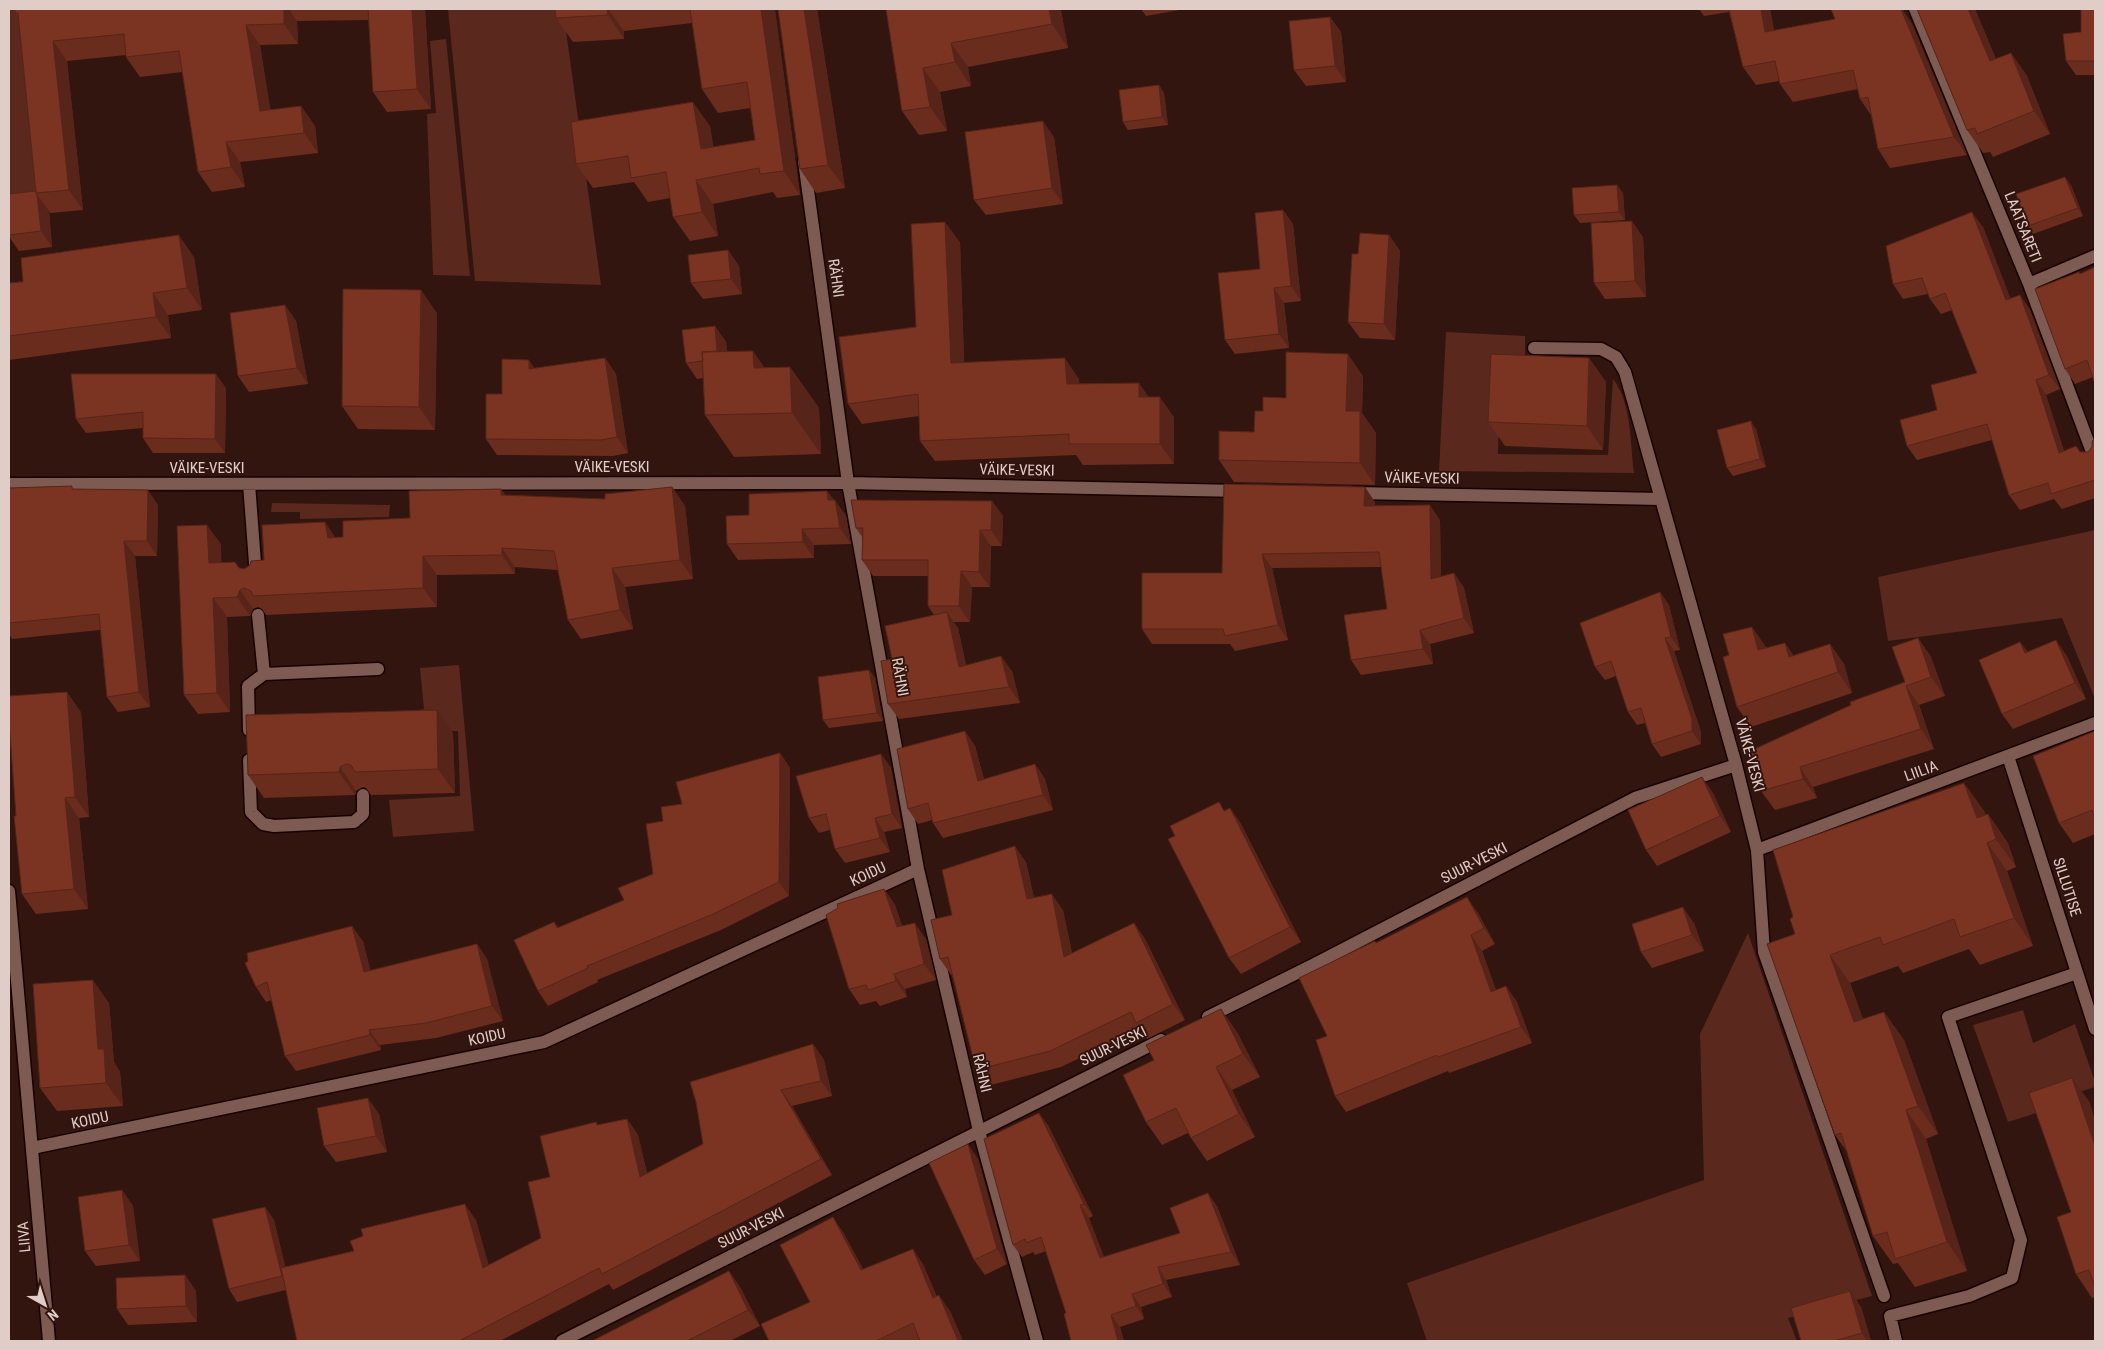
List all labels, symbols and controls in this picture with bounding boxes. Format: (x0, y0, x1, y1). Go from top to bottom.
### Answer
street label: LAATSARETI (2001, 189, 2045, 265)
street label: RÄHNI (824, 257, 848, 299)
street label: VÄIKE-VESKI (574, 458, 650, 476)
street label: VÄIKE-VESKI (169, 459, 245, 477)
street label: VÄIKE-VESKI (979, 460, 1055, 480)
street label: VÄIKE-VESKI (1384, 468, 1460, 488)
street label: RÄHNI (888, 656, 912, 698)
street label: VÄIKE-VESKI (1732, 716, 1768, 794)
street label: LIILIA (1902, 757, 1941, 785)
street label: SUUR-VESKI (1438, 839, 1510, 887)
street label: SILLUTISE (2049, 855, 2085, 919)
street label: KOIDU (847, 858, 889, 890)
street label: SUUR-VESKI (1077, 1022, 1149, 1070)
street label: KOIDU (467, 1024, 507, 1050)
street label: RÄHNI (969, 1052, 995, 1094)
street label: KOIDU (70, 1107, 110, 1133)
street label: SUUR-VESKI (715, 1204, 787, 1252)
street label: LIIVA (14, 1220, 34, 1253)
north arrow (20, 1280, 70, 1330)
text: N (45, 1306, 62, 1324)

